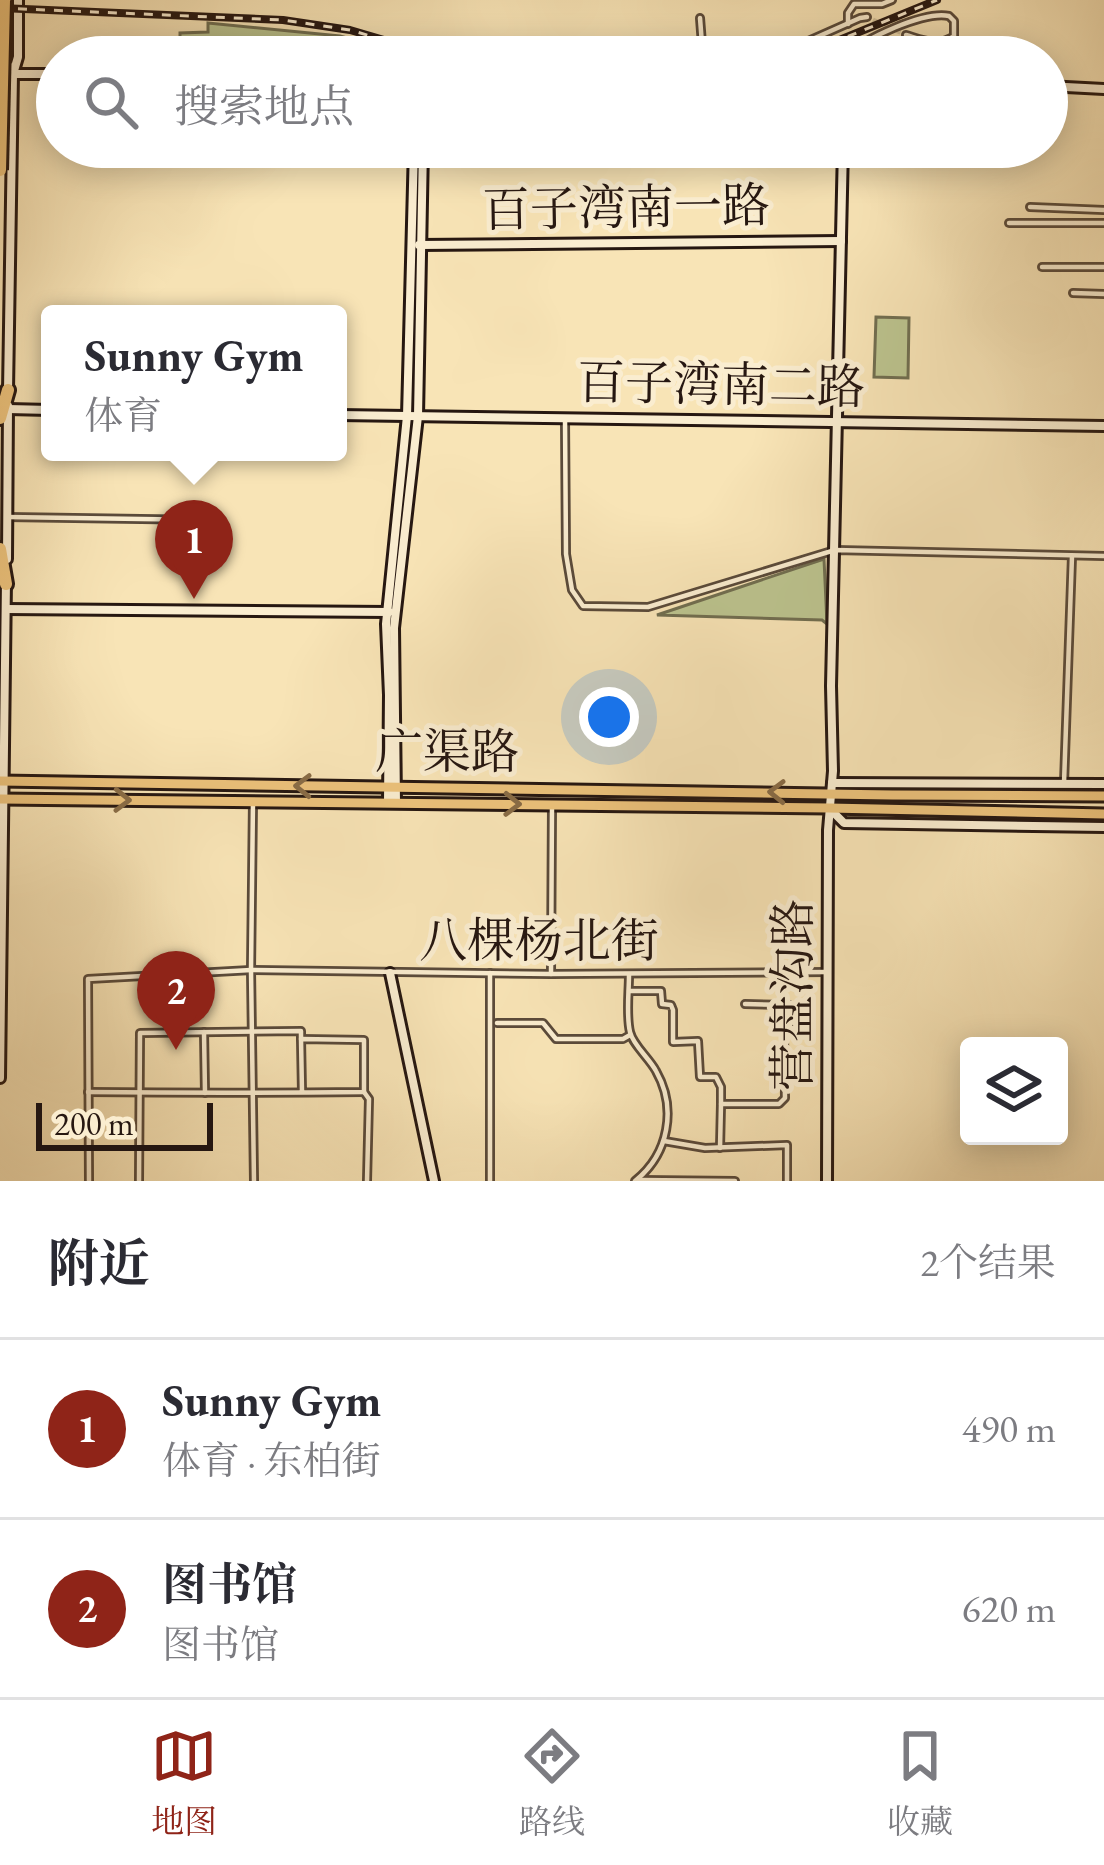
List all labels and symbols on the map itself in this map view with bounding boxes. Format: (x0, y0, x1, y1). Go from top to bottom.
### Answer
street label: 百子湾南一路 (481, 173, 771, 241)
street label: 百子湾南二路 (576, 350, 866, 418)
pin: 1 (155, 500, 233, 599)
your location (579, 687, 639, 747)
street label: 广渠路 (375, 720, 519, 782)
one-way arrow (293, 773, 311, 799)
one-way arrow (767, 780, 786, 806)
one-way arrow (114, 787, 132, 813)
one-way arrow (503, 791, 522, 817)
street label: 营盘沟路 (761, 899, 823, 1091)
street label: 八棵杨北街 (419, 909, 659, 971)
pin: 2 (137, 951, 215, 1050)
scale bar (36, 1097, 213, 1150)

